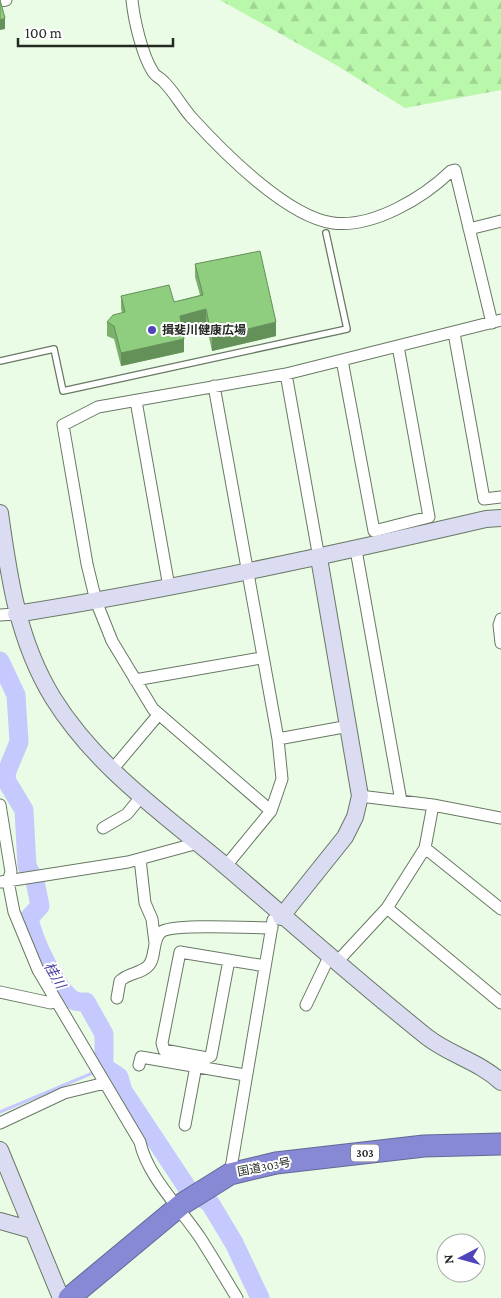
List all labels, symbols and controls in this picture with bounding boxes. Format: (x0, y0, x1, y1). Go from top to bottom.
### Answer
scale bar (18, 15, 172, 47)
text: 100 m (25, 25, 62, 41)
place label: 揖斐川健康広場 (162, 323, 246, 337)
marker: 揖斐川健康広場 (146, 324, 158, 336)
water label: 桂川 (41, 959, 70, 993)
road number: 303 (351, 1144, 379, 1162)
street label: 国道303号 (236, 1155, 292, 1179)
north arrow (436, 1233, 486, 1283)
text: N (440, 1253, 457, 1265)

